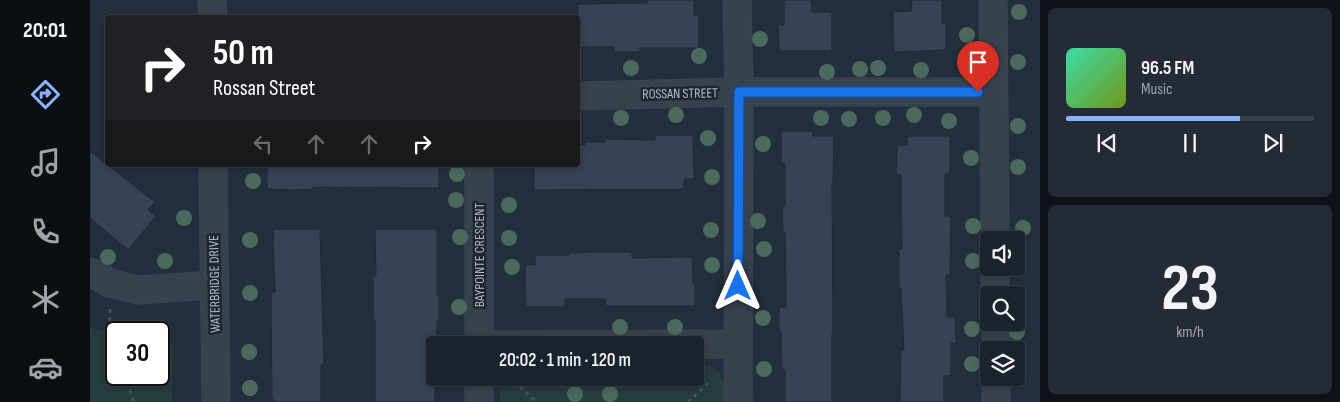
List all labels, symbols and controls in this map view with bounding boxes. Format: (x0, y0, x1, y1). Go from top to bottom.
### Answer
text: 20:01 (23, 17, 67, 44)
text: 50 m (213, 32, 274, 75)
icon: right (130, 35, 195, 100)
pin (957, 41, 999, 92)
icon: arrive (964, 48, 992, 76)
text: 96.5 FM (1141, 57, 1194, 80)
text: Rossan Street (213, 75, 315, 102)
icon: directions (28, 77, 63, 112)
text: Music (1141, 80, 1172, 99)
street label: ROSSAN STREET (642, 84, 718, 103)
icon: previous (1093, 129, 1121, 157)
icon: pause (1176, 129, 1204, 157)
icon: next (1259, 129, 1287, 157)
icon: left (249, 130, 277, 158)
icon: ahead (302, 130, 330, 158)
icon: ahead (355, 130, 383, 158)
icon: right (408, 130, 436, 158)
icon: music (28, 145, 63, 180)
street label: BAYPOINTE CRESCENT (471, 203, 488, 307)
icon: phone (28, 214, 63, 249)
map controls (980, 231, 1025, 386)
button: sound (980, 231, 1025, 276)
street label: WATERBRIDGE DRIVE (205, 235, 224, 333)
text: 23 (1161, 251, 1219, 329)
position arrow (711, 259, 763, 311)
icon: climate (28, 282, 63, 317)
button: search (980, 286, 1025, 331)
speed limit sign: 30 (105, 321, 170, 386)
text: km/h (1176, 323, 1204, 342)
button: layers (980, 341, 1025, 386)
text: 20:02 · 1 min · 120 m (499, 349, 631, 372)
icon: car (28, 350, 63, 385)

